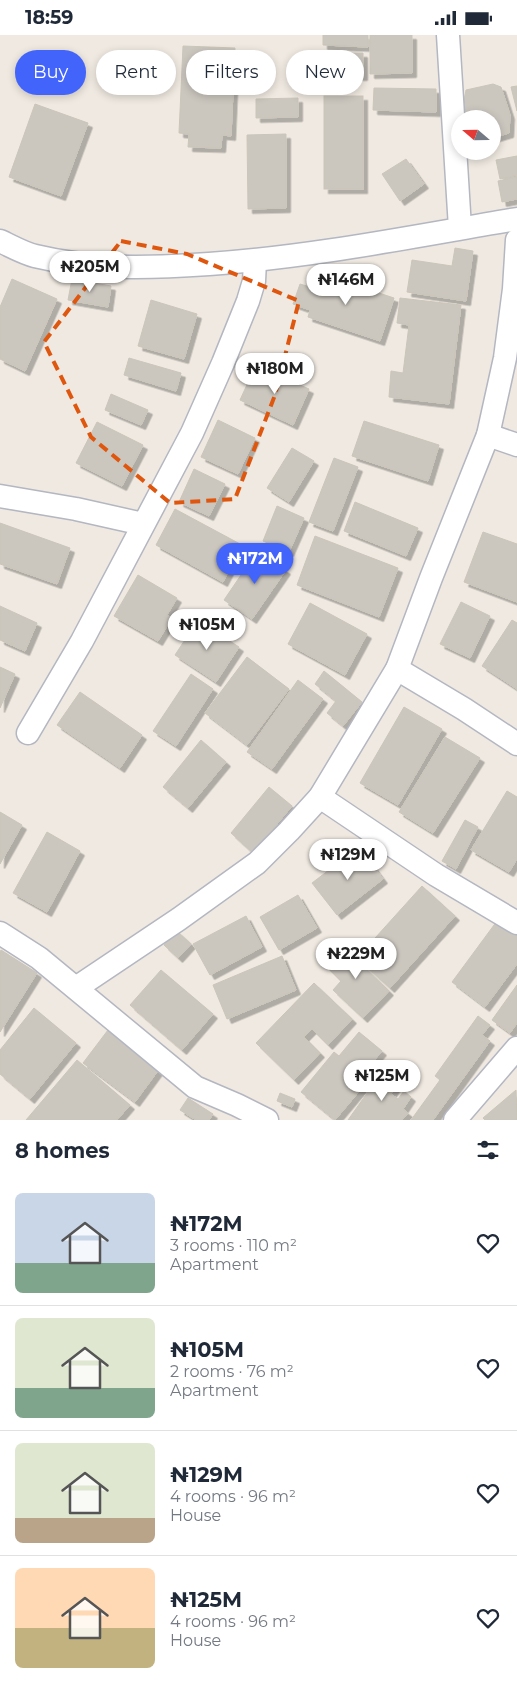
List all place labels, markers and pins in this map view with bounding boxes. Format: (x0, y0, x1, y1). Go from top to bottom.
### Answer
pin: ₦205M (55, 251, 125, 293)
pin: ₦146M (311, 263, 381, 306)
pin: ₦180M (240, 353, 310, 395)
pin: ₦172M (220, 543, 290, 585)
pin: ₦105M (172, 609, 242, 651)
pin: ₦129M (313, 839, 383, 881)
pin: ₦229M (321, 937, 391, 980)
pin: ₦125M (347, 1059, 417, 1102)

